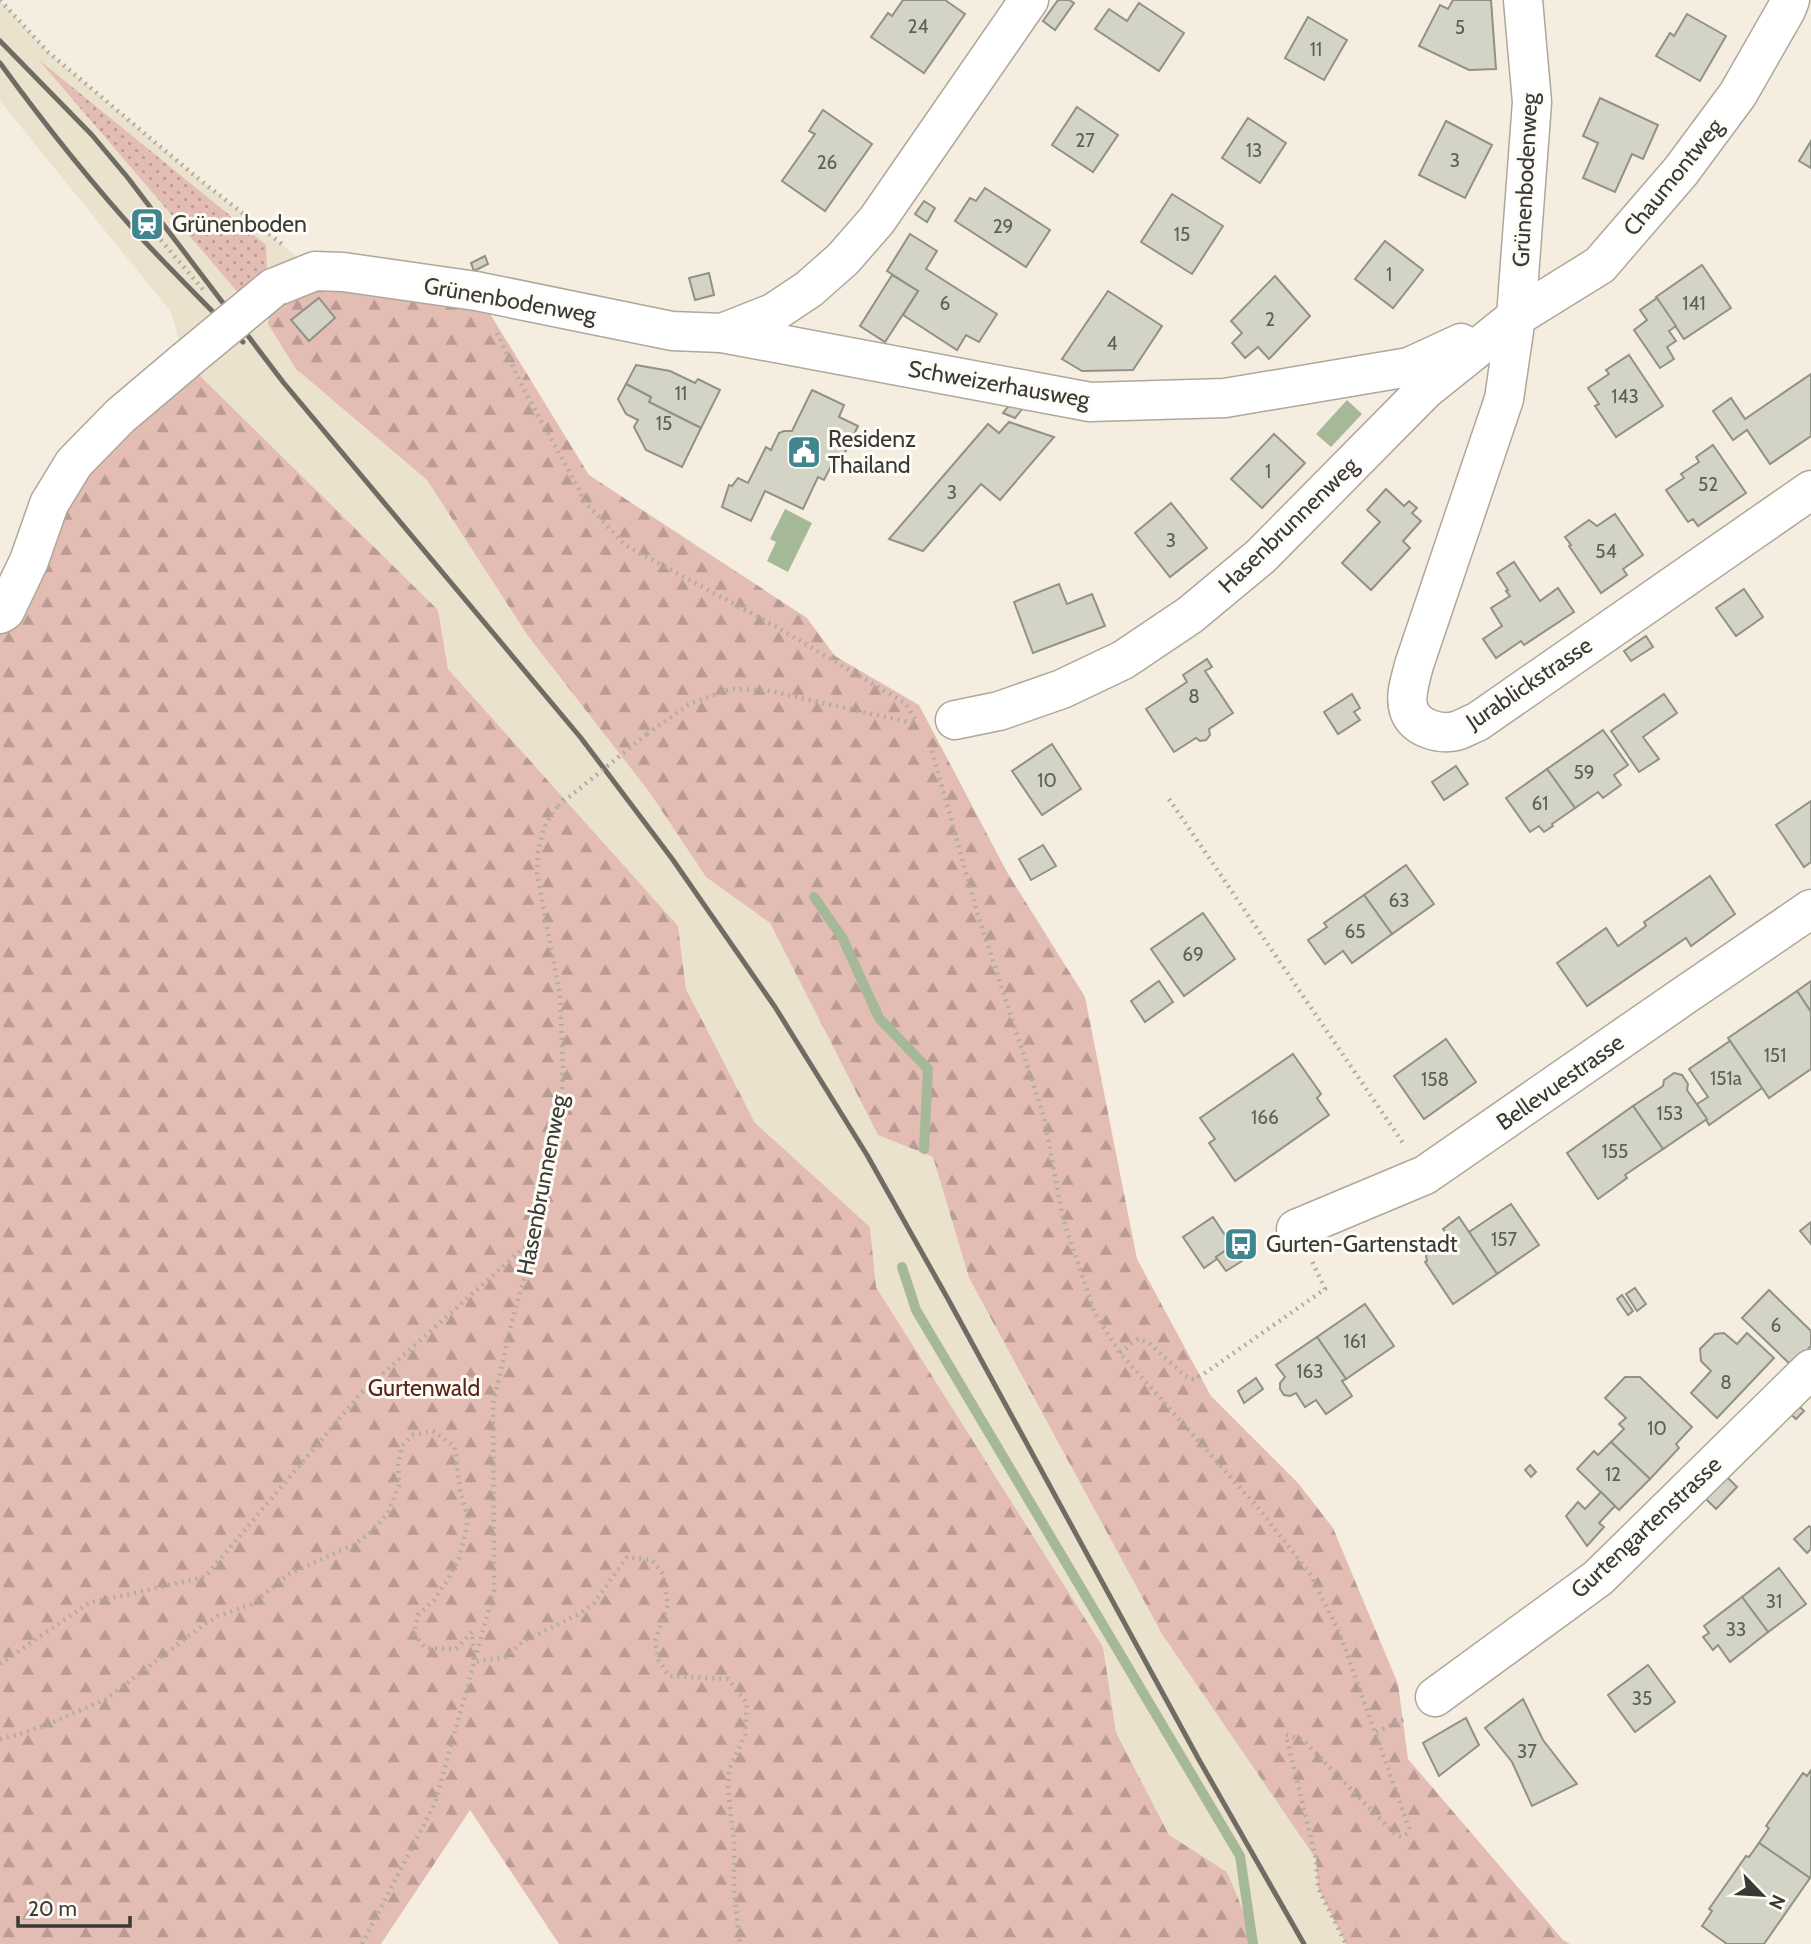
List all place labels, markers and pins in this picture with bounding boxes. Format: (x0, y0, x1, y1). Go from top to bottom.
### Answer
station icon: Grünenboden (128, 205, 166, 243)
place label: Grünenboden (172, 210, 307, 238)
place label: Residenz Thailand (828, 425, 916, 479)
public building icon: Residenz Thailand (785, 433, 823, 471)
bus stop icon: Gurten-Gartenstadt (1222, 1225, 1260, 1263)
place label: Gurten-Gartenstadt (1266, 1230, 1458, 1258)

